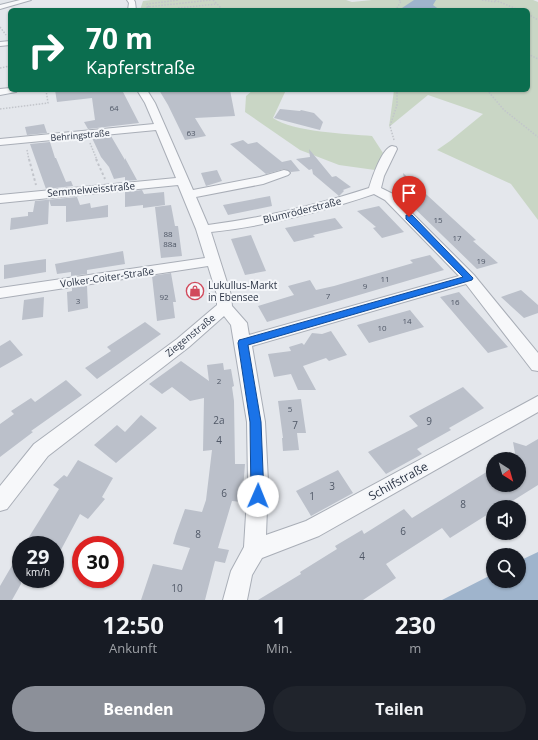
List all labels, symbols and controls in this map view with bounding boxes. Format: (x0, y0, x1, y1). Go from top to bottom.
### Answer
text: 70 m (86, 19, 153, 57)
icon: right (20, 24, 72, 76)
text: Kapferstraße (86, 55, 195, 79)
house number: 64 (109, 102, 119, 113)
street label: Behringstraße (50, 126, 110, 144)
house number: 63 (186, 127, 196, 138)
pin (392, 176, 426, 217)
street label: Semmelweisstraße (46, 178, 136, 200)
icon: arrive (398, 182, 420, 204)
street label: Blumröderstraße (261, 193, 343, 226)
house number: 15 (433, 214, 443, 225)
house number: 88 (163, 228, 173, 239)
house number: 17 (452, 232, 462, 243)
house number: 88a (163, 238, 177, 249)
house number: 19 (476, 255, 486, 266)
street label: Volker-Coiter-Straße (59, 263, 155, 291)
house number: 11 (380, 273, 390, 284)
place label: Lukullus-Markt in Ebensee (208, 278, 278, 304)
house number: 9 (363, 280, 368, 291)
shop icon: Lukullus-Markt in Ebensee (185, 281, 205, 301)
house number: 7 (326, 290, 331, 301)
house number: 92 (159, 291, 169, 302)
house number: 3 (76, 295, 81, 306)
house number: 16 (450, 296, 460, 307)
street label: Ziegenstraße (162, 310, 218, 360)
house number: 14 (402, 315, 412, 326)
house number: 10 (377, 322, 387, 333)
house number: 2 (217, 375, 222, 386)
house number: 5 (288, 403, 293, 414)
house number: 2a (213, 413, 225, 427)
house number: 9 (426, 414, 432, 428)
house number: 7 (292, 418, 298, 432)
house number: 4 (216, 433, 222, 447)
north arrow (486, 452, 526, 492)
map controls (486, 452, 526, 588)
street label: Schilfstraße (365, 458, 431, 504)
position arrow (237, 475, 279, 517)
house number: 3 (329, 479, 335, 493)
house number: 6 (221, 486, 227, 500)
house number: 1 (309, 489, 315, 503)
house number: 8 (460, 497, 466, 511)
button: sound (486, 500, 526, 540)
house number: 6 (400, 524, 406, 538)
house number: 8 (195, 527, 201, 541)
speed limit sign: 30 (72, 536, 124, 588)
text: 29 (27, 543, 49, 570)
button: search (486, 548, 526, 588)
house number: 4 (359, 549, 365, 563)
text: km/h (26, 565, 50, 579)
house number: 10 (171, 581, 183, 595)
text: 12:50 (102, 608, 164, 641)
text: 1 (272, 608, 286, 641)
text: 230 (395, 608, 436, 641)
text: Ankunft (109, 639, 157, 657)
text: Min. (266, 639, 292, 657)
text: m (409, 639, 421, 657)
button: Beenden (12, 686, 265, 732)
button: Teilen (273, 686, 526, 732)

